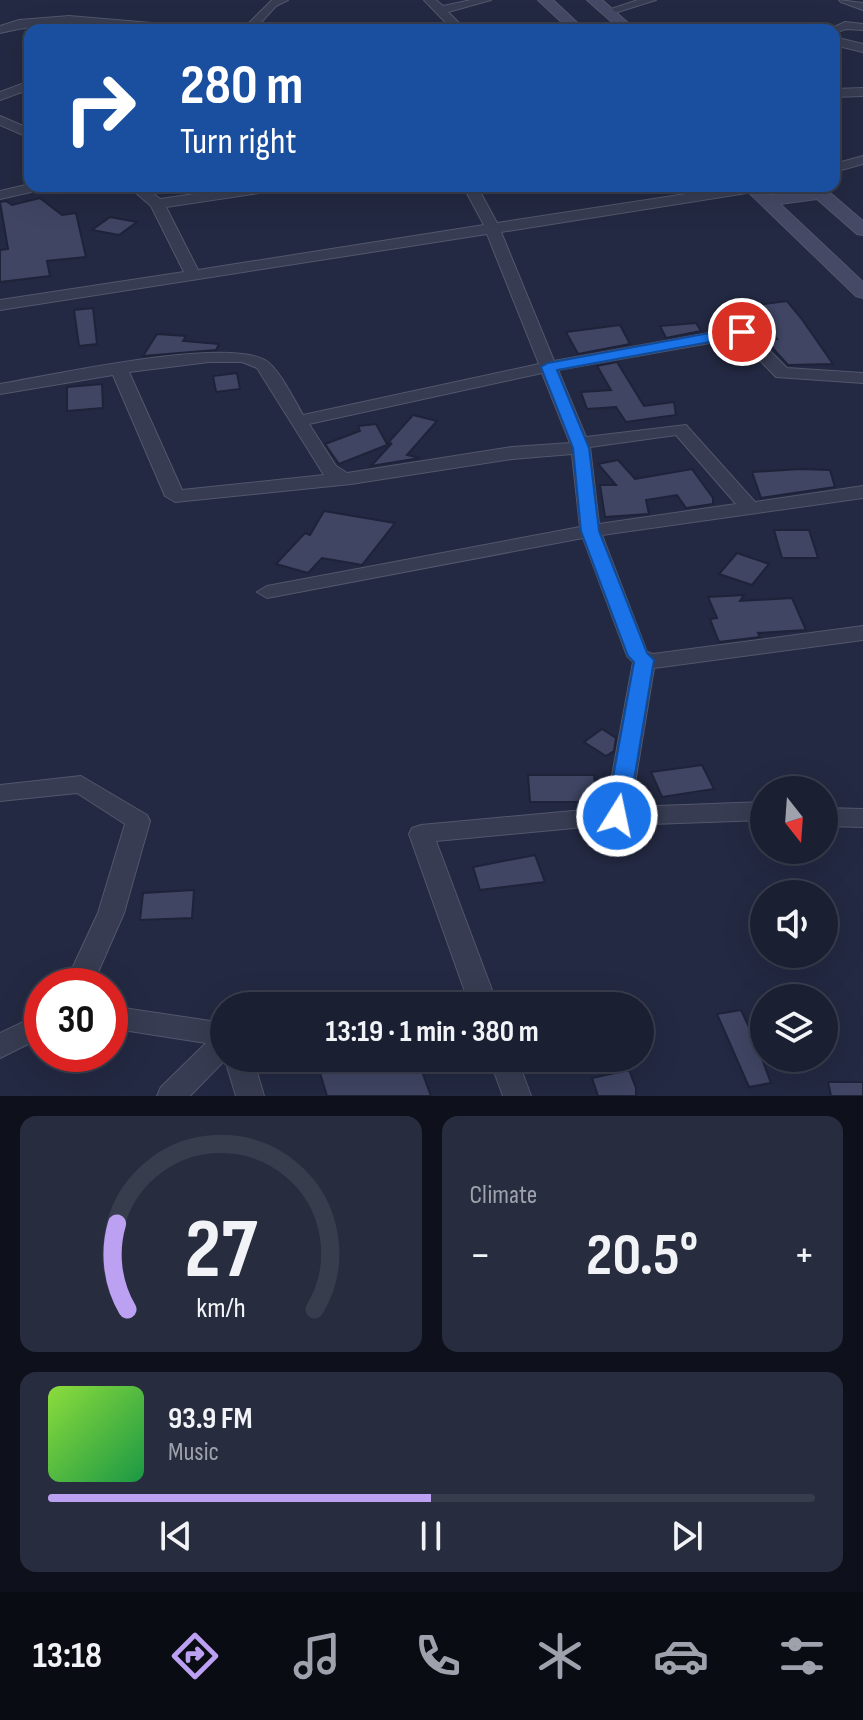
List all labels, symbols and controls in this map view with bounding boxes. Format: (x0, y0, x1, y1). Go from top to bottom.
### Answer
text: 280 m (180, 53, 303, 120)
icon: right (48, 56, 152, 160)
text: Turn right (180, 121, 297, 164)
pin (708, 298, 776, 366)
icon: arrive (720, 310, 764, 354)
position arrow (575, 774, 659, 858)
north arrow (750, 776, 838, 864)
map controls (750, 776, 838, 1072)
button: sound (750, 880, 838, 968)
speed limit sign: 30 (24, 968, 128, 1072)
button: layers (750, 984, 838, 1072)
text: 13:19 · 1 min · 380 m (325, 1014, 539, 1050)
text: Climate (470, 1180, 537, 1211)
text: 27 (184, 1201, 258, 1301)
text: 20.5° (586, 1220, 698, 1292)
text: − (470, 1229, 491, 1282)
text: + (793, 1229, 815, 1282)
text: km/h (196, 1291, 245, 1326)
text: 93.9 FM (168, 1401, 252, 1437)
text: Music (168, 1437, 219, 1468)
icon: previous (154, 1514, 198, 1558)
icon: pause (409, 1514, 453, 1558)
icon: next (665, 1514, 709, 1558)
icon: directions (167, 1628, 223, 1684)
icon: music (289, 1628, 345, 1684)
icon: phone (410, 1628, 466, 1684)
icon: climate (532, 1628, 588, 1684)
icon: car (653, 1628, 709, 1684)
icon: filters (774, 1628, 830, 1684)
text: 13:18 (33, 1635, 102, 1678)

